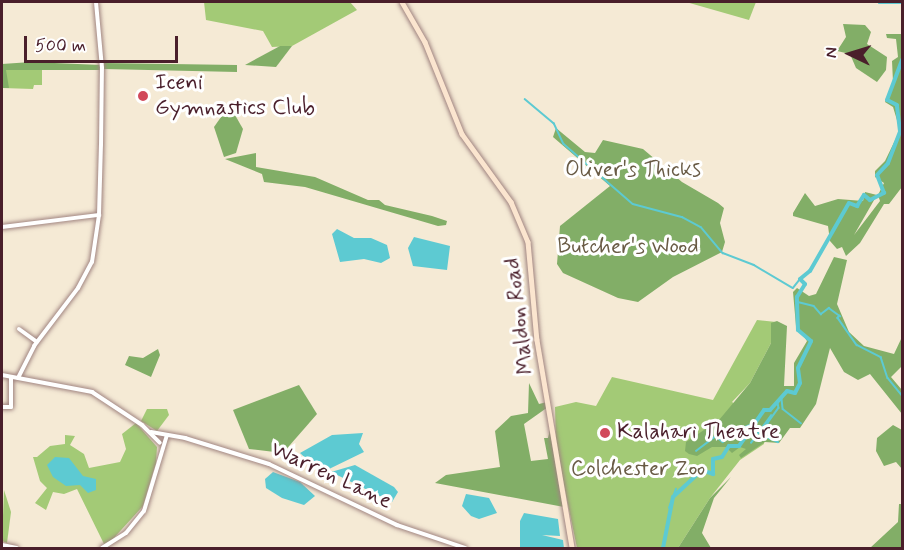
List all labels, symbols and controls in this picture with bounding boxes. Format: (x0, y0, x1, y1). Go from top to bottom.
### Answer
scale bar (27, 24, 182, 62)
north arrow (820, 24, 880, 84)
text: 500 m (35, 34, 86, 58)
text: N (821, 47, 842, 59)
place label: Iceni Gymnastics Club (155, 70, 315, 122)
marker: Iceni Gymnastics Club (136, 89, 150, 103)
park label: Oliver's Thicks (566, 158, 700, 184)
park label: Butcher's Wood (557, 235, 699, 261)
street label: Maldon Road (500, 256, 540, 376)
place label: Kalahari Theatre (617, 420, 774, 446)
marker: Kalahari Theatre (598, 426, 612, 440)
street label: Warren Lane (269, 438, 393, 514)
park label: Colchester Zoo (569, 457, 707, 483)

